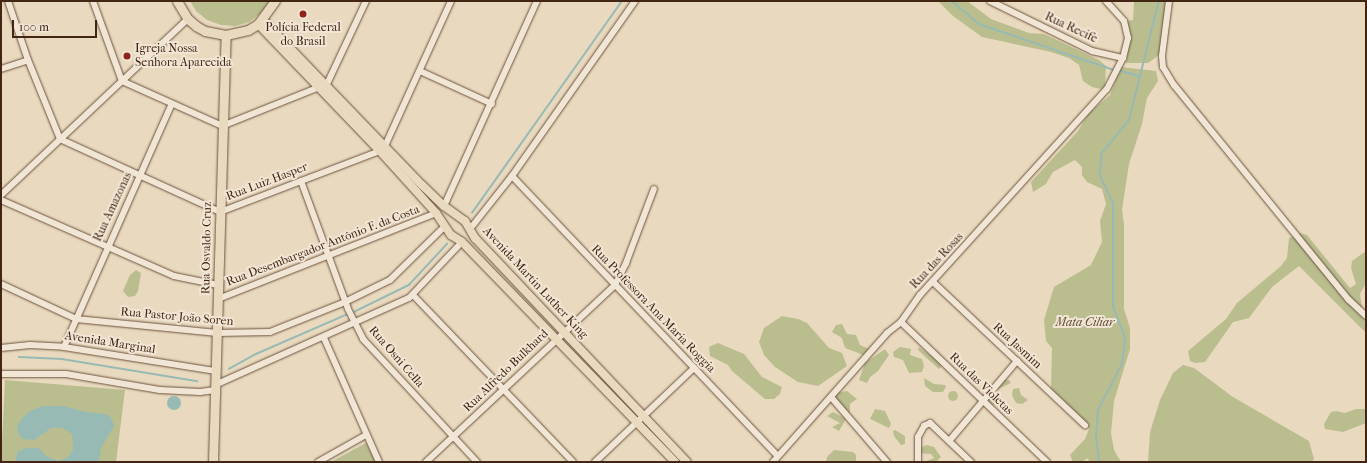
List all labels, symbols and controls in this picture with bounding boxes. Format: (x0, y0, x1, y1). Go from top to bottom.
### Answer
marker: Polícia Federal do Brasil (298, 9, 308, 19)
street label: Rua Recife (1042, 10, 1100, 46)
scale bar (14, 12, 99, 38)
text: 100 m (19, 20, 49, 34)
place label: Polícia Federal do Brasil (265, 21, 341, 49)
place label: Igreja Nossa Senhora Aparecida (135, 42, 232, 70)
marker: Igreja Nossa Senhora Aparecida (122, 51, 132, 61)
street label: Rua Luiz Hasper (224, 160, 310, 204)
street label: Rua Amazonas (91, 170, 135, 244)
street label: Rua Osvaldo Cruz (199, 202, 215, 294)
street label: Rua Desembargador Antônio F. da Costa (224, 202, 422, 290)
street label: Avenida Martin Luther King (479, 224, 591, 342)
street label: Rua das Rosas (907, 230, 967, 292)
street label: Rua Professora Ana Maria Roggia (588, 242, 718, 376)
street label: Rua Pastor João Soren (120, 305, 234, 329)
park label: Mata Ciliar (1056, 316, 1114, 330)
street label: Rua Jasmim (990, 320, 1044, 372)
street label: Rua Osni Cella (365, 323, 427, 391)
street label: Rua Alfredo Bulkhard (461, 327, 551, 415)
street label: Avenida Marginal (64, 329, 156, 357)
street label: Rua das Violetas (946, 350, 1016, 418)

